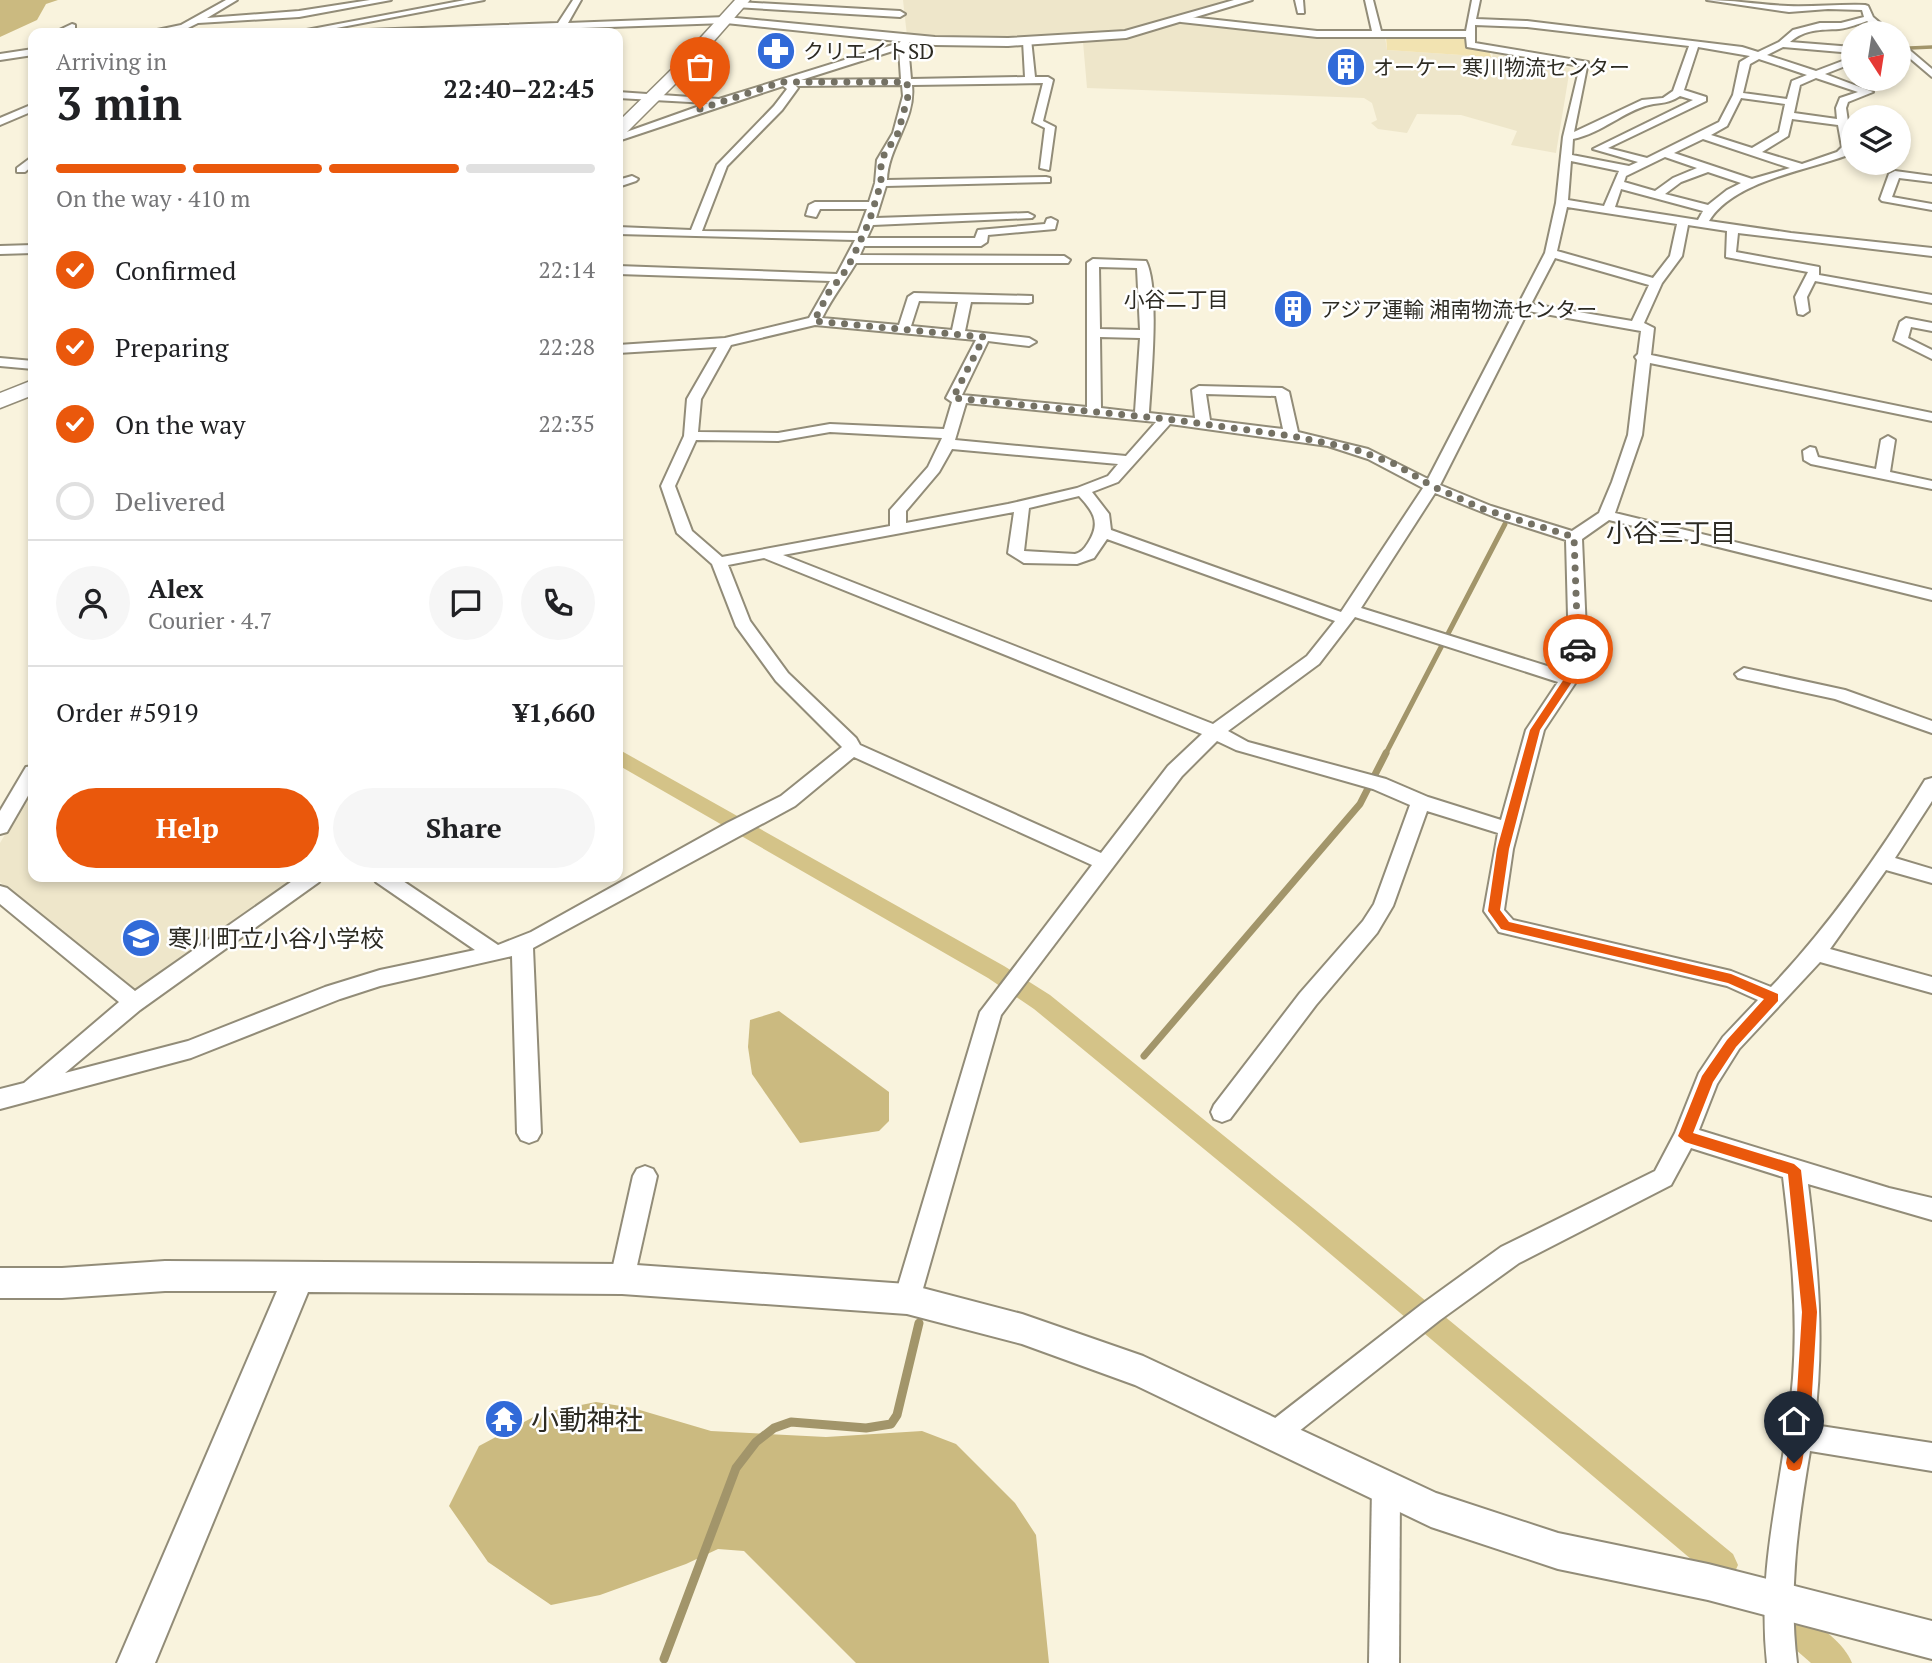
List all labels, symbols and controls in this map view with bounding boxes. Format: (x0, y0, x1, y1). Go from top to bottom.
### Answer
north arrow (1841, 21, 1911, 91)
map controls (1841, 21, 1911, 175)
pharmacy icon: クリエイトSD (755, 30, 797, 72)
pin (670, 37, 730, 109)
place label: クリエイトSD (803, 37, 934, 65)
text: Arriving in (56, 46, 167, 77)
building icon: オーケー 寒川物流センター (1325, 46, 1367, 88)
icon: bag (681, 48, 719, 86)
place label: オーケー 寒川物流センター (1373, 53, 1630, 81)
text: 22:40–22:45 (443, 71, 595, 105)
text: 3 min (56, 72, 182, 133)
button: layers (1841, 105, 1911, 175)
text: On the way · 410 m (56, 183, 250, 214)
icon: check (56, 251, 94, 289)
text: Confirmed (115, 253, 236, 287)
text: 22:14 (538, 254, 595, 285)
district label: 小谷二丁目 (1124, 285, 1229, 313)
building icon: アジア運輸 湘南物流センター (1272, 288, 1314, 330)
place label: アジア運輸 湘南物流センター (1320, 295, 1597, 323)
icon: check (56, 328, 94, 366)
text: Preparing (115, 330, 228, 364)
text: 22:28 (538, 331, 595, 362)
icon: check (56, 405, 94, 443)
text: On the way (115, 407, 246, 441)
text: 22:35 (538, 408, 595, 439)
text: Delivered (115, 484, 225, 518)
district label: 小谷三丁目 (1606, 515, 1736, 549)
button: person (56, 566, 130, 640)
button: chat (429, 566, 503, 640)
button: phone (521, 566, 595, 640)
text: Alex (148, 571, 204, 605)
text: Courier · 4.7 (148, 605, 272, 636)
courier (1543, 614, 1613, 684)
icon: car (1559, 630, 1597, 668)
text: Order #5919 (56, 695, 198, 729)
text: ¥1,660 (514, 695, 595, 729)
button: Help (56, 788, 319, 868)
button: Share (333, 788, 595, 868)
school or university icon: 寒川町立小谷小学校 (120, 917, 162, 959)
place label: 寒川町立小谷小学校 (168, 922, 384, 954)
pin (1764, 1391, 1824, 1463)
temple icon: 小動神社 (483, 1398, 525, 1440)
place label: 小動神社 (531, 1401, 643, 1438)
icon: home (1775, 1402, 1813, 1440)

